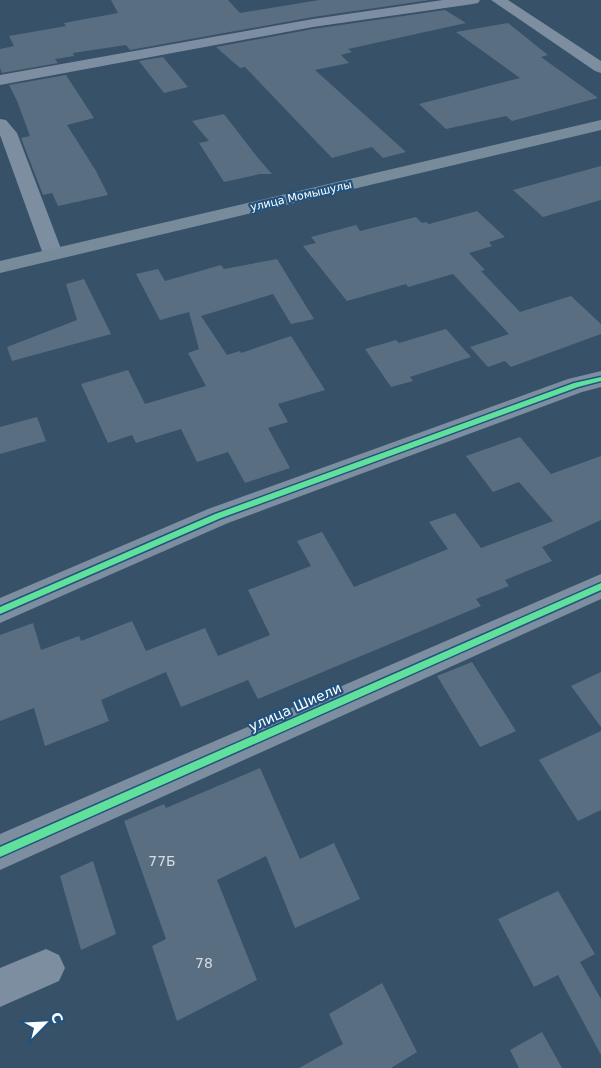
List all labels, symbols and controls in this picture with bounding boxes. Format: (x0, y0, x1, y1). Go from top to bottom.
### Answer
street label: улица Момышулы (249, 178, 353, 214)
street label: улица Шиели (246, 679, 344, 735)
house number: 77Б (148, 853, 176, 869)
house number: 78 (195, 955, 213, 971)
north arrow (20, 998, 70, 1048)
text: С (47, 1010, 66, 1026)

